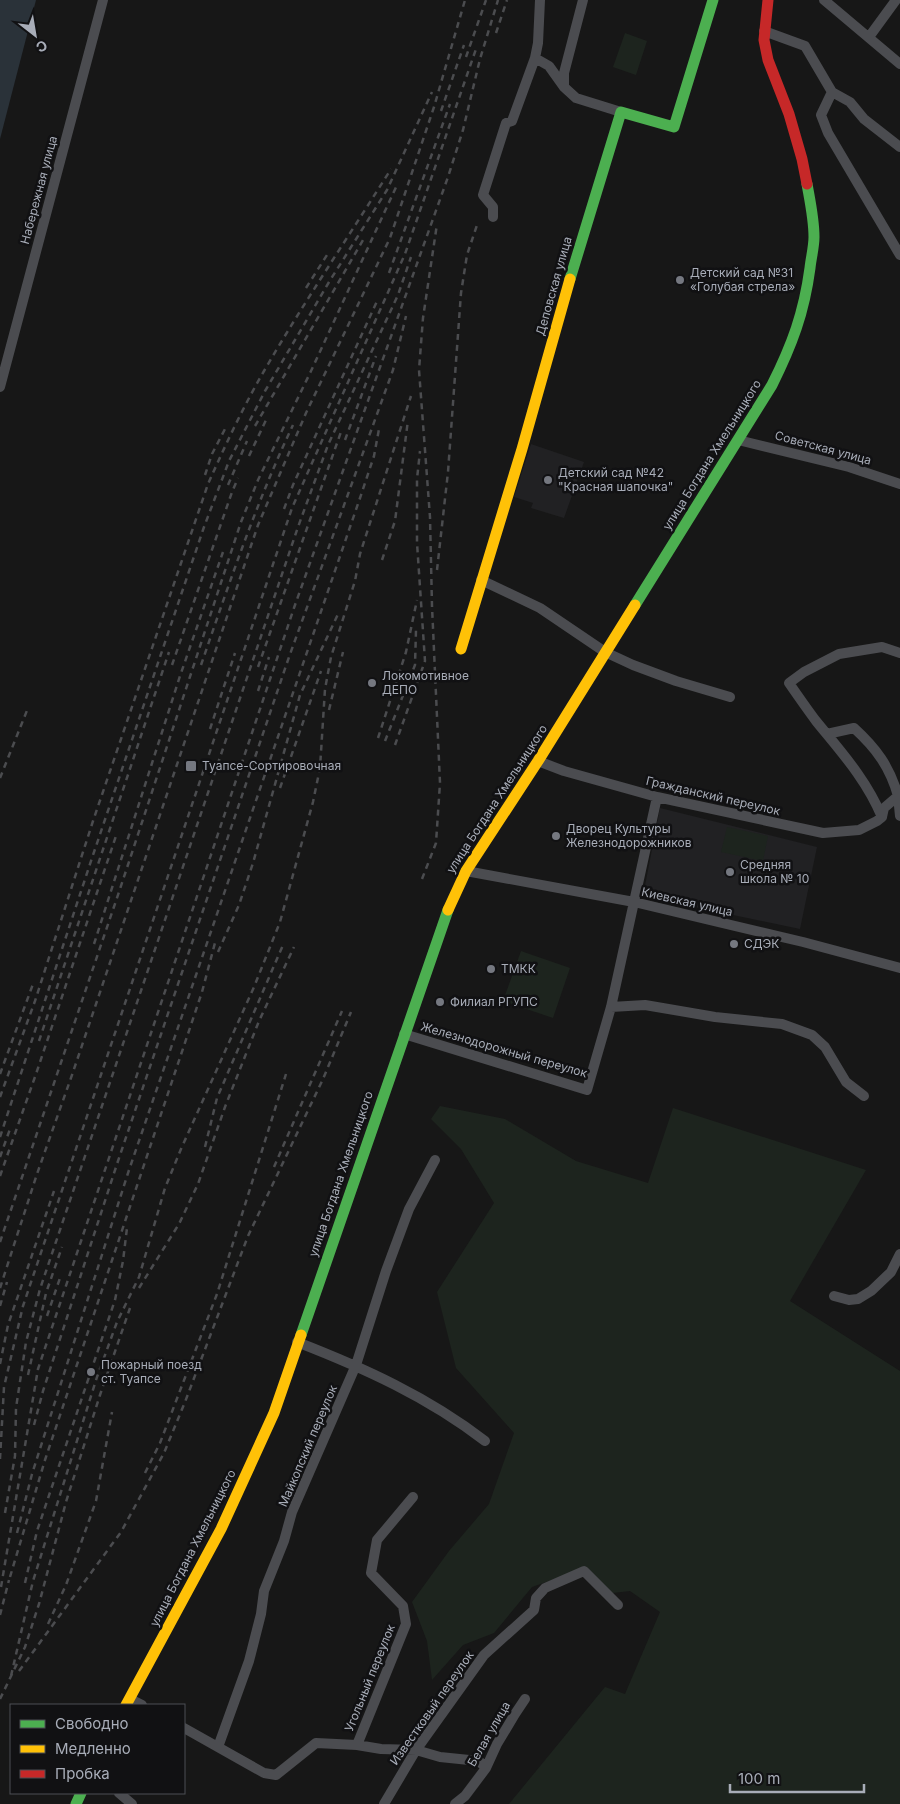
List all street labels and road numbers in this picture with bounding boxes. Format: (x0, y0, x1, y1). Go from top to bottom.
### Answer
street label: Набережная улица (17, 134, 60, 246)
street label: Деповская улица (532, 235, 575, 337)
street label: улица Богдана Хмельницкого (659, 377, 764, 533)
street label: Советская улица (773, 427, 873, 468)
street label: улица Богдана Хмельницкого (443, 722, 550, 876)
street label: Гражданский переулок (644, 773, 782, 818)
street label: Киевская улица (640, 884, 734, 919)
street label: Железнодорожный переулок (419, 1019, 590, 1081)
street label: улица Богдана Хмельницкого (305, 1089, 376, 1259)
street label: Майкопский переулок (275, 1382, 340, 1509)
street label: улица Богдана Хмельницкого (146, 1467, 239, 1629)
street label: Угольный переулок (341, 1622, 398, 1734)
street label: Известковый переулок (386, 1647, 477, 1768)
street label: Белая улица (464, 1699, 513, 1769)

